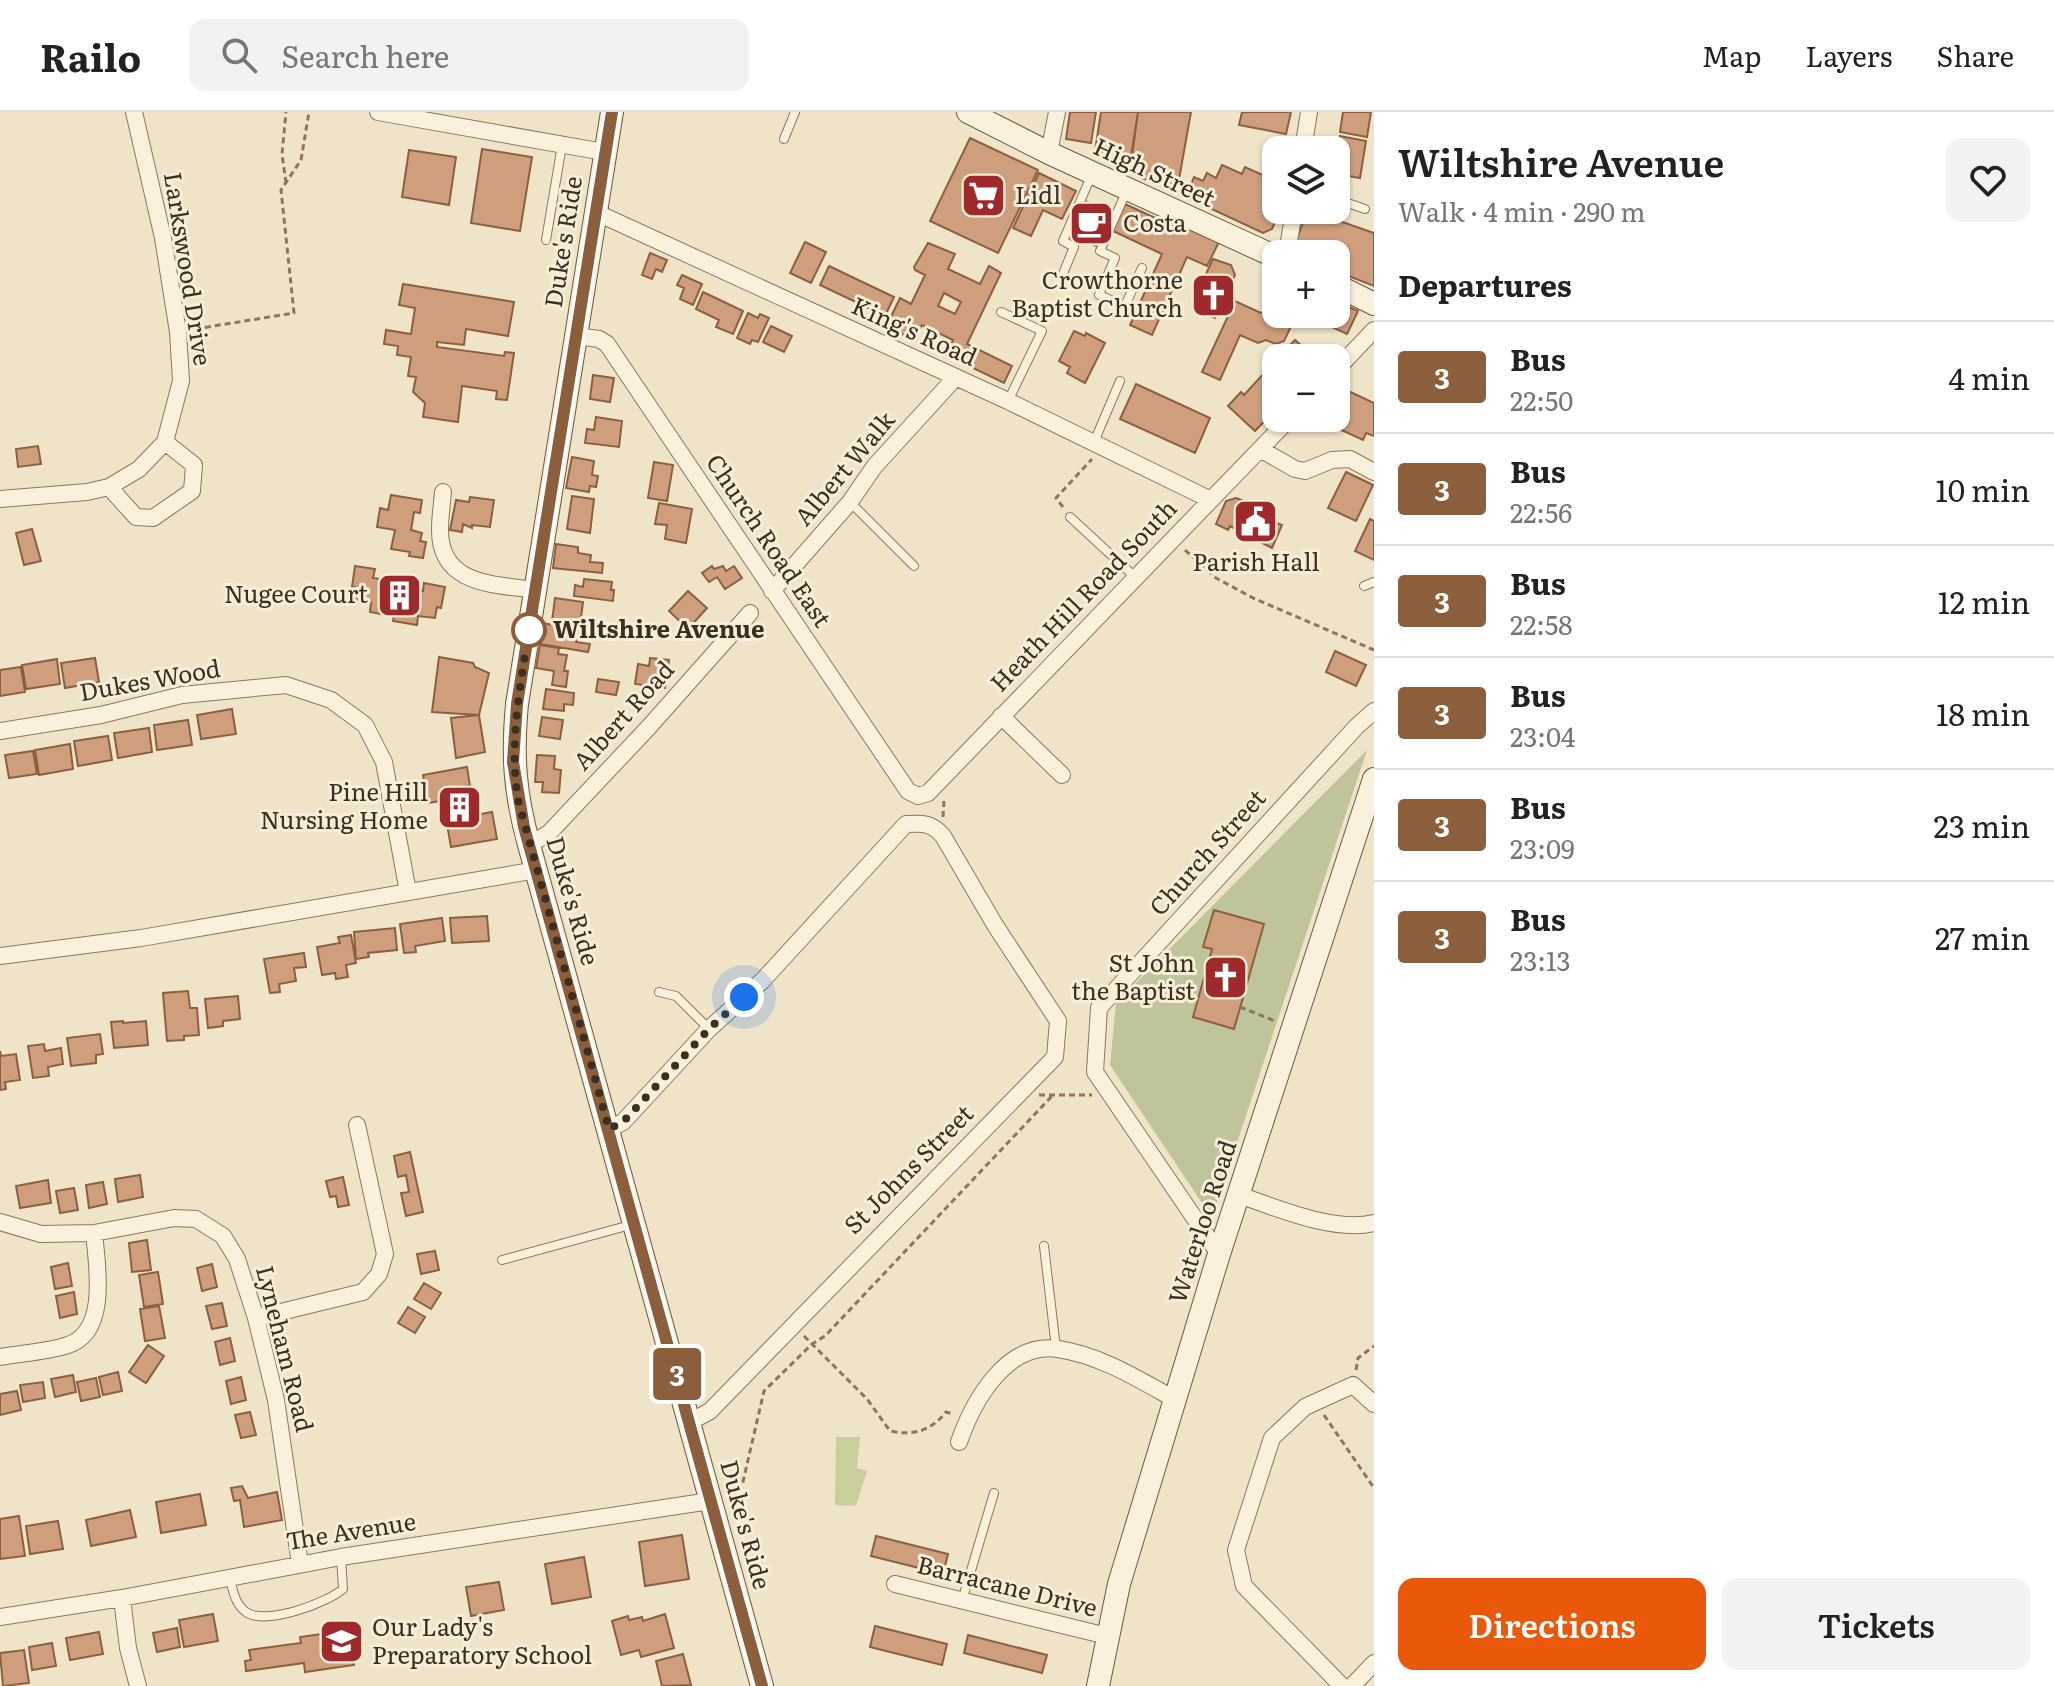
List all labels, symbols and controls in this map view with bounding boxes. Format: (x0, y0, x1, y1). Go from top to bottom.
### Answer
search box (189, 19, 749, 91)
text: Railo (40, 27, 141, 84)
icon: search (217, 33, 261, 77)
text: Search here (281, 33, 449, 77)
text: Map (1702, 34, 1761, 76)
text: Layers (1805, 34, 1892, 76)
text: Share (1936, 34, 2014, 76)
street label: High Street (1088, 127, 1222, 214)
text: Wiltshire Avenue (1398, 132, 1724, 189)
map controls (1262, 136, 1350, 432)
button: layers (1262, 136, 1350, 224)
button: heart (1946, 138, 2030, 222)
street label: Larkswood Drive (157, 169, 222, 368)
supermarket icon: Lidl (960, 172, 1008, 220)
street label: Duke's Ride (534, 173, 589, 310)
place label: Lidl (1015, 176, 1061, 211)
text: Walk · 4 min · 290 m (1398, 191, 1646, 230)
cafe icon: Costa (1068, 200, 1116, 248)
place label: Costa (1123, 204, 1187, 239)
button: + (1262, 240, 1350, 328)
place label: Crowthorne Baptist Church (1011, 261, 1183, 324)
text: Departures (1398, 262, 1572, 306)
church icon: Crowthorne Baptist Church (1190, 271, 1238, 319)
street label: King's Road (847, 286, 984, 373)
text: Bus (1510, 336, 1566, 380)
button: − (1262, 344, 1350, 432)
text: 4 min (1949, 355, 2030, 399)
text: 3 (1434, 356, 1450, 398)
text: 22:50 (1510, 380, 1573, 419)
street label: Albert Walk (785, 402, 902, 532)
street label: Church Road East (699, 446, 841, 633)
text: Bus (1510, 448, 1566, 492)
text: 10 min (1936, 467, 2030, 511)
text: 3 (1434, 468, 1450, 510)
street label: Heath Hill Road South (981, 490, 1184, 698)
text: 22:56 (1510, 492, 1572, 531)
public building icon: Parish Hall (1232, 497, 1280, 545)
place label: Parish Hall (1192, 543, 1320, 578)
text: Bus (1510, 560, 1566, 604)
building icon: Nugee Court (375, 571, 423, 619)
place label: Nugee Court (224, 575, 368, 610)
text: 12 min (1938, 579, 2030, 623)
text: 3 (1434, 580, 1450, 622)
text: 22:58 (1510, 604, 1573, 643)
place label: Wiltshire Avenue (553, 610, 765, 645)
marker: Wiltshire Avenue (512, 613, 546, 647)
street label: Dukes Wood (76, 649, 223, 708)
street label: Albert Road (563, 652, 681, 777)
text: Bus (1510, 672, 1566, 716)
text: 18 min (1936, 691, 2030, 735)
text: 3 (1434, 692, 1450, 734)
text: 23:04 (1510, 716, 1575, 755)
place label: Pine Hill Nursing Home (260, 773, 428, 836)
street label: Church Street (1140, 780, 1273, 922)
building icon: Pine Hill Nursing Home (435, 783, 483, 831)
text: Bus (1510, 784, 1566, 828)
text: 23 min (1934, 803, 2030, 847)
text: 3 (1434, 804, 1450, 846)
text: 23:09 (1510, 828, 1575, 867)
street label: Duke's Ride (539, 832, 609, 969)
text: Bus (1510, 896, 1566, 940)
text: 27 min (1935, 915, 2030, 959)
text: 3 (1434, 916, 1450, 958)
text: 23:13 (1510, 940, 1571, 979)
place label: St John the Baptist (1071, 944, 1195, 1007)
church icon: St John the Baptist (1202, 954, 1250, 1002)
your location (724, 977, 764, 1017)
street label: St Johns Street (835, 1095, 980, 1241)
street label: Waterloo Road (1158, 1135, 1244, 1307)
street label: Lyneham Road (249, 1262, 324, 1436)
line badge: 3 (651, 1348, 703, 1400)
text: 3 (669, 1353, 685, 1395)
street label: Duke's Ride (713, 1456, 781, 1593)
street label: The Avenue (283, 1502, 418, 1557)
street label: Barracane Drive (914, 1545, 1101, 1624)
button: Directions (1398, 1578, 1706, 1670)
button: Tickets (1722, 1578, 2030, 1670)
place label: Our Lady's Preparatory School (372, 1608, 592, 1671)
school or university icon: Our Lady's Preparatory School (317, 1618, 365, 1666)

